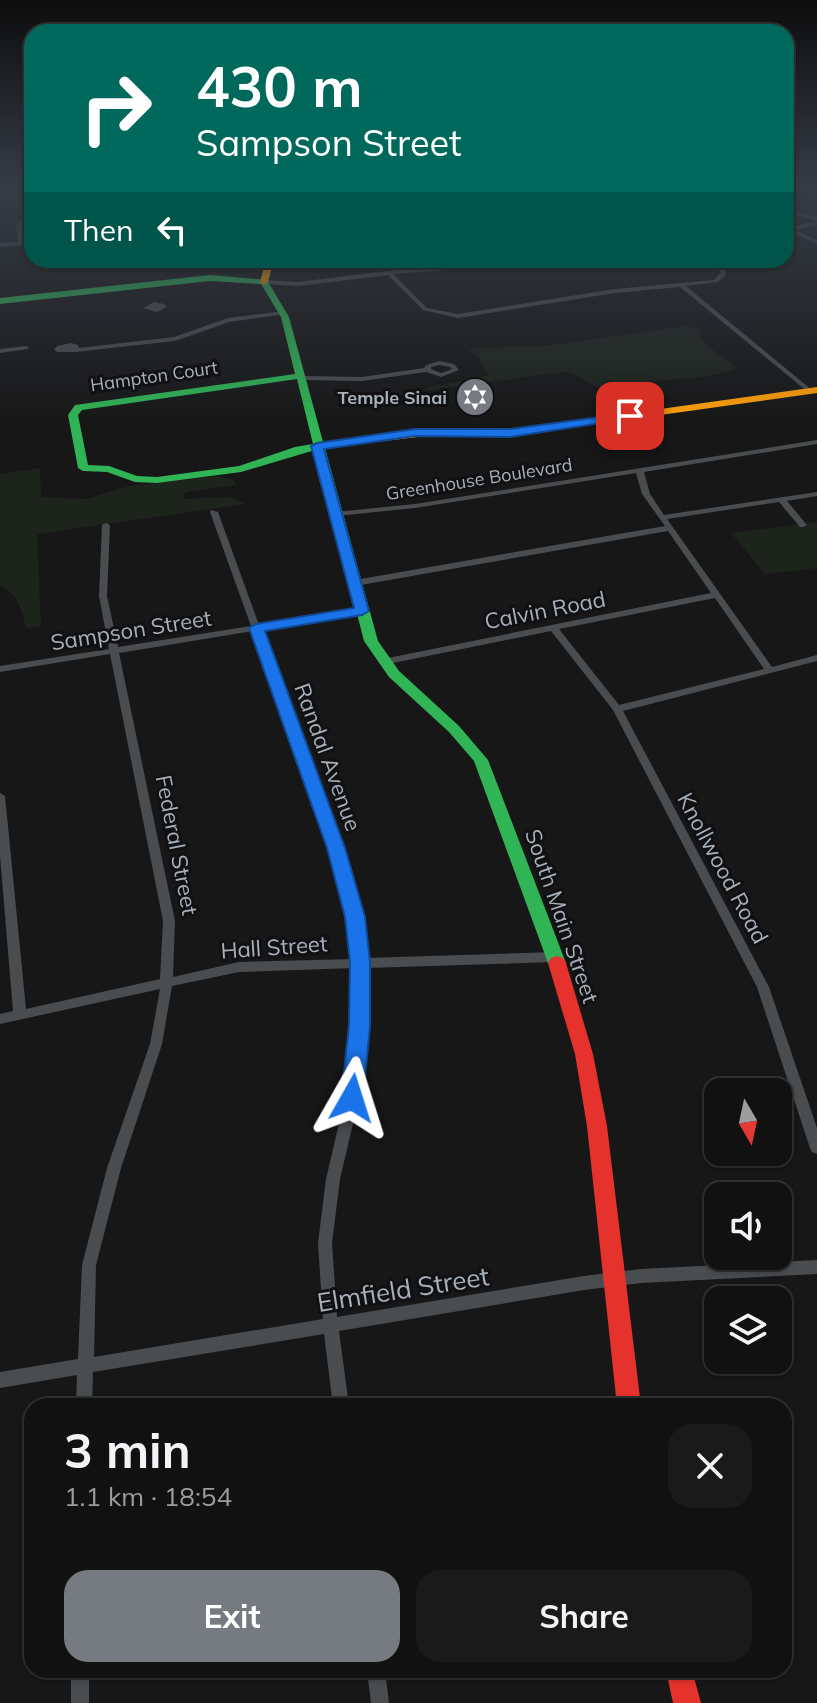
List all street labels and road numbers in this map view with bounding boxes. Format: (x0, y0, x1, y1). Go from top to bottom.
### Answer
street label: Hampton Court (89, 356, 219, 396)
street label: Greenhouse Boulevard (384, 453, 574, 505)
street label: Calvin Road (482, 585, 608, 635)
street label: Sampson Street (49, 603, 214, 657)
street label: Randal Avenue (288, 679, 368, 835)
street label: Federal Street (150, 773, 204, 918)
street label: Knollwood Road (671, 788, 775, 948)
street label: South Main Street (519, 825, 605, 1007)
street label: Hall Street (220, 929, 329, 965)
street label: Elmfield Street (315, 1259, 491, 1319)

